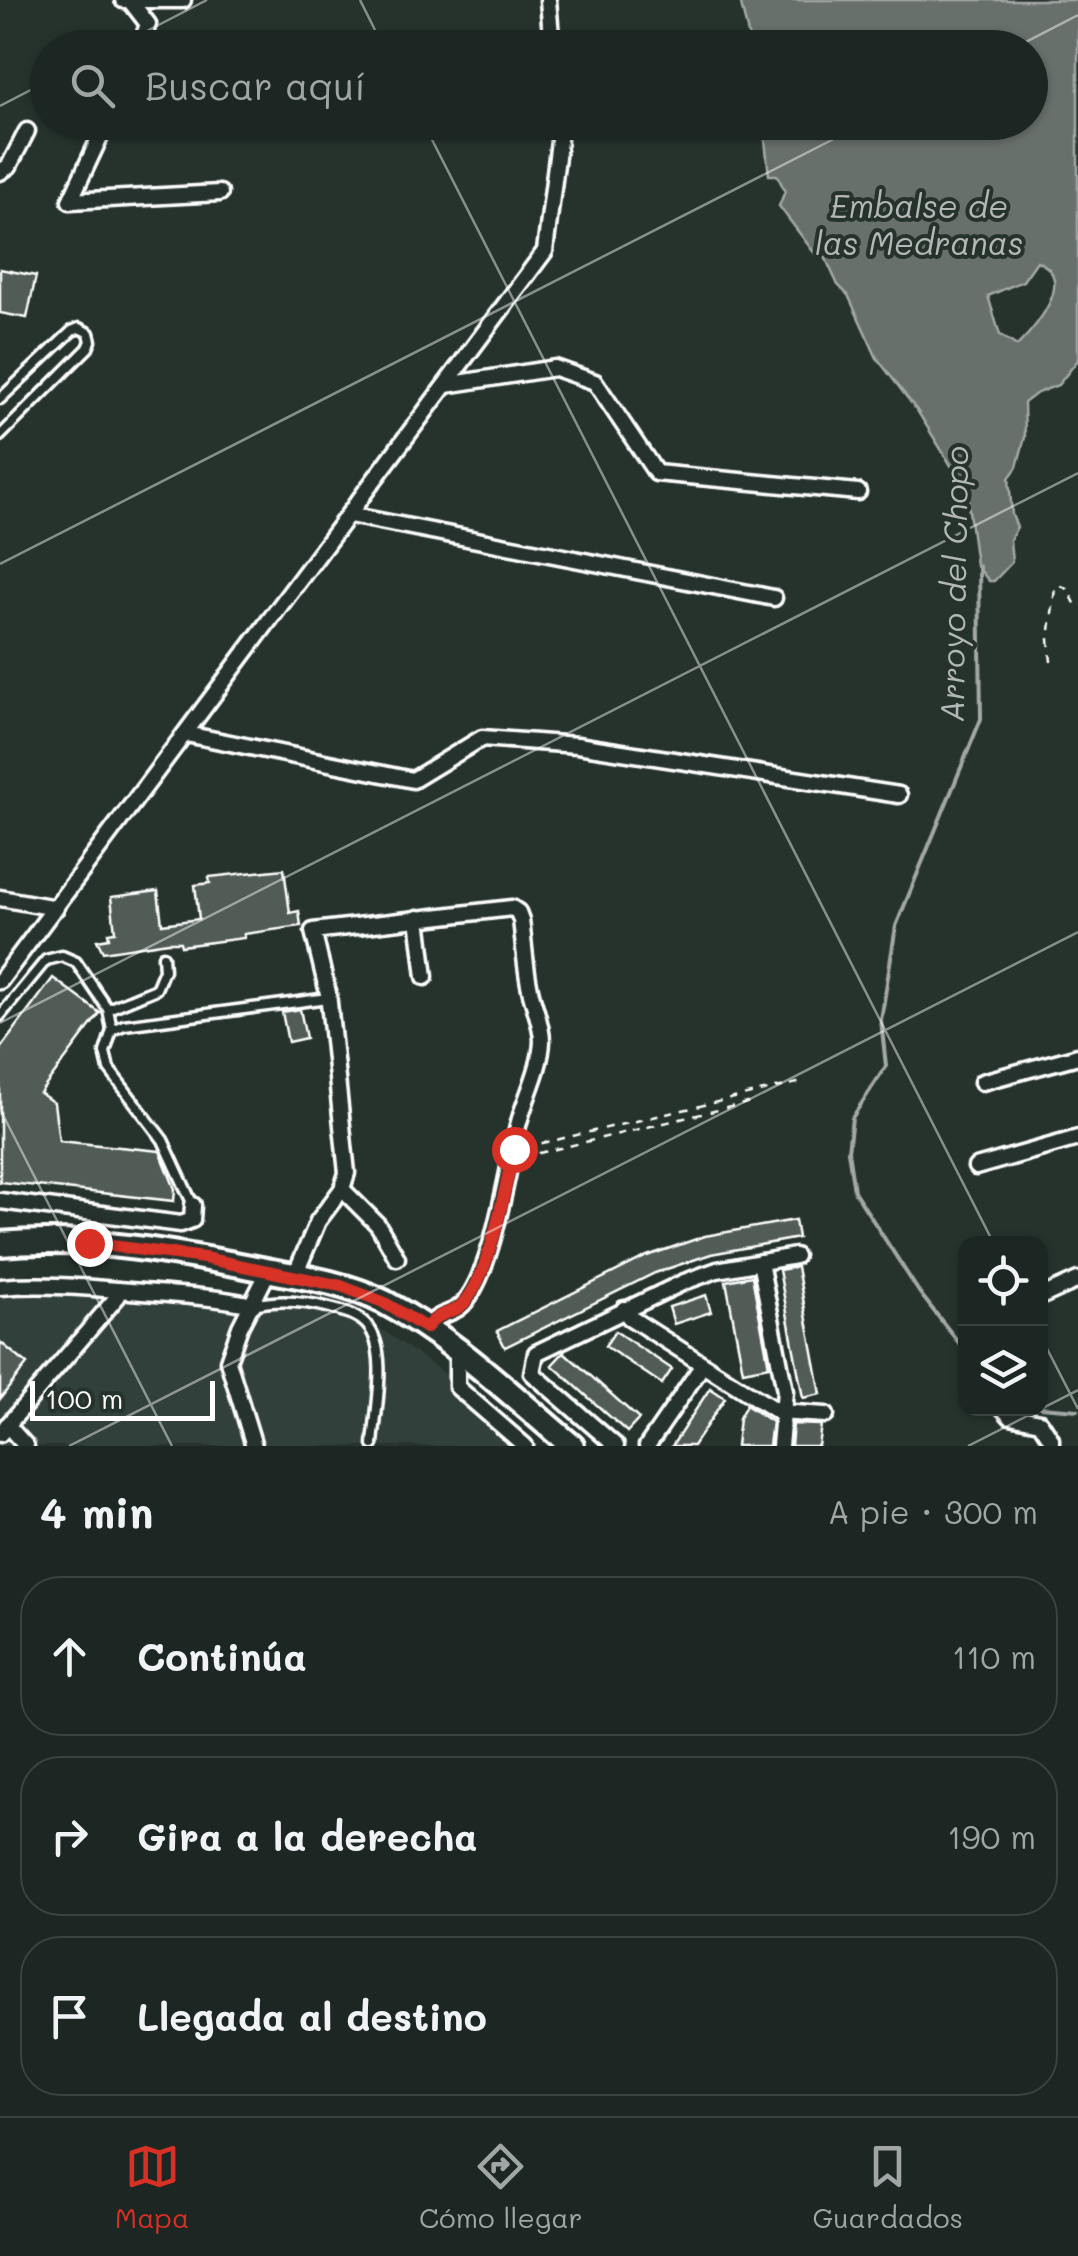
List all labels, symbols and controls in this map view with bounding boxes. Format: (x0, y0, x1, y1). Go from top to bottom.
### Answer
search box (30, 30, 1048, 140)
icon: search (65, 58, 120, 113)
text: Buscar aquí (145, 60, 366, 110)
water label: Embalse de las Medranas (815, 184, 1023, 263)
water label: Arroyo del Chopo (930, 446, 977, 722)
route start (492, 1127, 538, 1173)
route end (67, 1221, 113, 1267)
map controls (958, 1236, 1048, 1416)
button: locate (958, 1236, 1048, 1326)
button: layers (958, 1326, 1048, 1416)
scale bar (30, 1376, 215, 1420)
text: 100 m (45, 1380, 123, 1416)
text: 4 min (40, 1484, 153, 1539)
text: A pie · 300 m (828, 1490, 1038, 1532)
icon: ahead (42, 1629, 97, 1684)
text: Continúa (137, 1631, 307, 1681)
text: 110 m (952, 1635, 1036, 1677)
icon: right (42, 1809, 97, 1864)
text: Gira a la derecha (137, 1811, 477, 1861)
text: 190 m (947, 1815, 1036, 1857)
icon: arrive (42, 1989, 97, 2044)
text: Llegada al destino (137, 1991, 487, 2041)
tab: Mapa (115, 2139, 189, 2235)
tab: Cómo llegar (419, 2139, 583, 2235)
tab: Guardados (812, 2139, 963, 2235)

